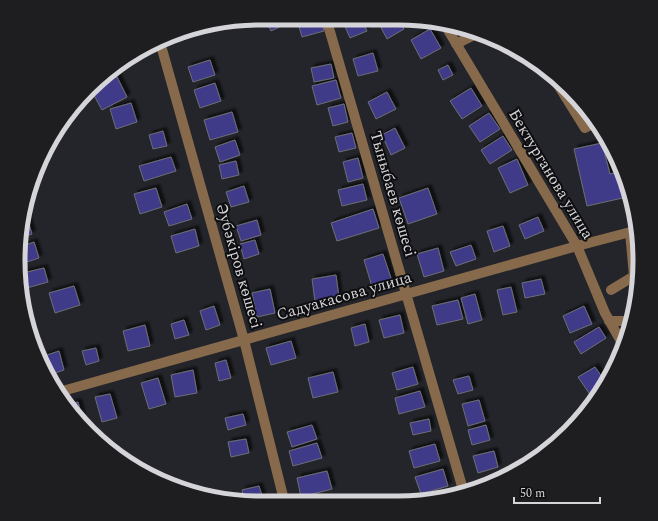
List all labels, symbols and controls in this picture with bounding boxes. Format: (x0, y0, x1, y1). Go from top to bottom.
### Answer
street label: Бектурганова улица (502, 104, 600, 244)
street label: Тыныбаев көшесі (364, 128, 422, 260)
street label: Әубәкіров көшесі (210, 200, 268, 332)
street label: Садуакасова улица (274, 265, 415, 327)
scale bar (514, 479, 600, 505)
text: 50 m (520, 484, 545, 503)

